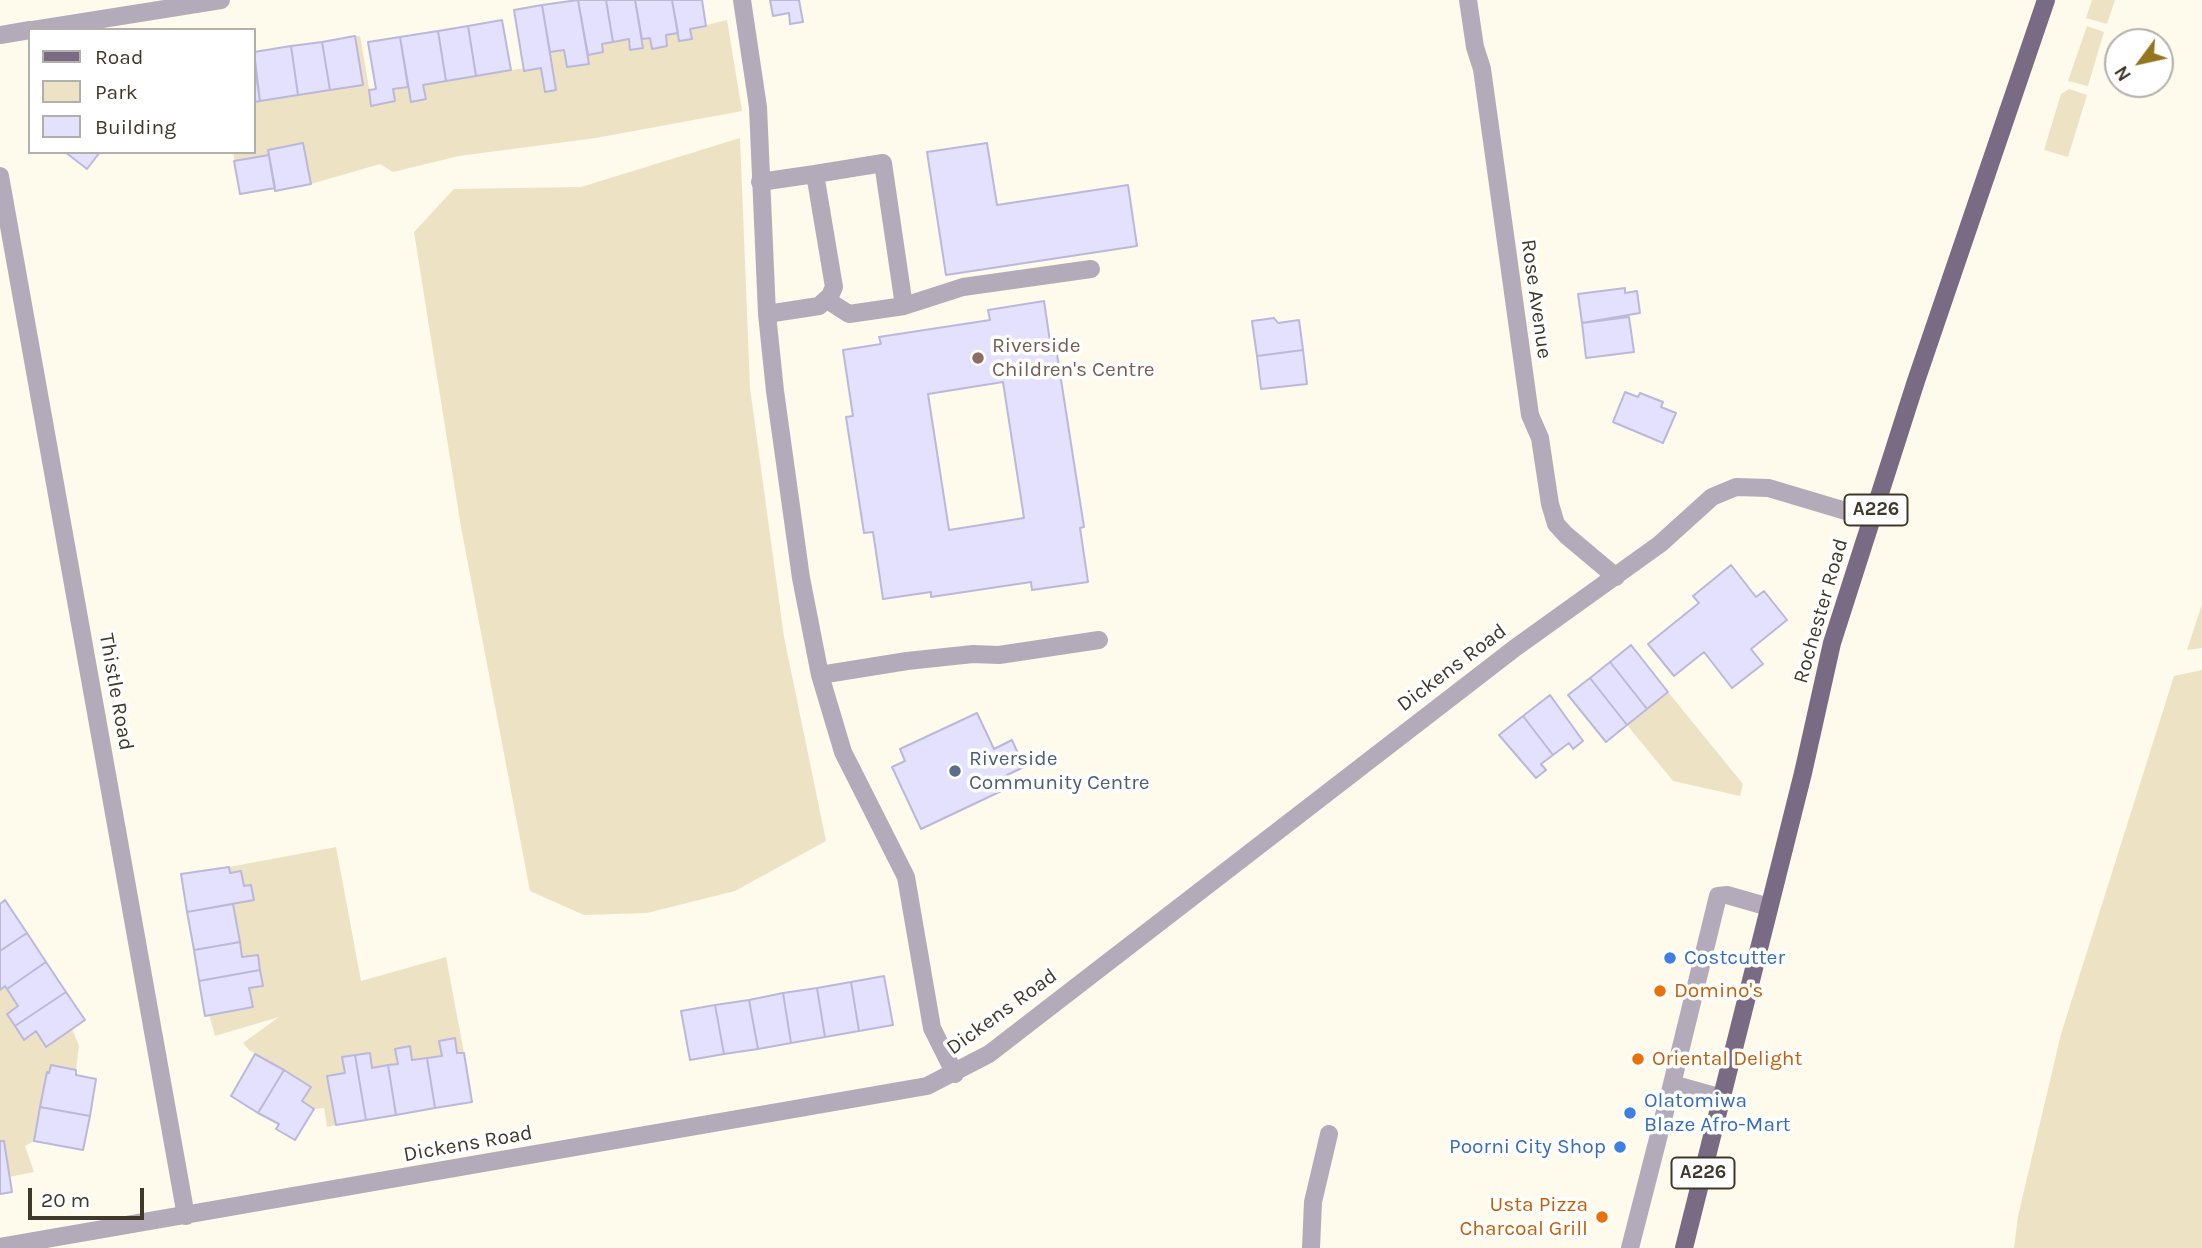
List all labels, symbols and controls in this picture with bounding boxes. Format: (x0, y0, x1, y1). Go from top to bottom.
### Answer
legend (28, 28, 256, 154)
north arrow (2104, 28, 2174, 98)
text: Road (95, 45, 143, 69)
text: N (2110, 62, 2136, 85)
text: Park (95, 80, 138, 104)
text: Building (95, 115, 176, 139)
street label: Rose Avenue (1515, 238, 1557, 360)
place label: Riverside Children's Centre (992, 333, 1155, 383)
marker: Riverside Children's Centre (970, 350, 986, 366)
road number: A226 (1844, 495, 1908, 526)
street label: Rochester Road (1788, 536, 1854, 686)
street label: Dickens Road (1392, 619, 1512, 717)
street label: Thistle Road (93, 632, 139, 752)
place label: Riverside Community Centre (969, 746, 1150, 796)
marker: Riverside Community Centre (947, 763, 963, 779)
place label: Costcutter (1684, 945, 1785, 971)
marker: Costcutter (1662, 950, 1678, 966)
street label: Dickens Road (942, 963, 1062, 1061)
place label: Domino's (1674, 978, 1763, 1004)
marker: Domino's (1652, 983, 1668, 999)
place label: Oriental Delight (1652, 1046, 1802, 1072)
marker: Oriental Delight (1630, 1051, 1646, 1067)
place label: Olatomiwa Blaze Afro-Mart (1644, 1088, 1790, 1138)
marker: Olatomiwa Blaze Afro-Mart (1622, 1105, 1638, 1121)
street label: Dickens Road (401, 1120, 535, 1168)
place label: Poorni City Shop (1449, 1134, 1606, 1160)
marker: Poorni City Shop (1612, 1139, 1628, 1155)
road number: A226 (1672, 1158, 1734, 1189)
scale bar (32, 1174, 147, 1218)
text: 20 m (41, 1188, 90, 1212)
place label: Usta Pizza Charcoal Grill (1459, 1192, 1588, 1242)
marker: Usta Pizza Charcoal Grill (1594, 1209, 1610, 1225)

